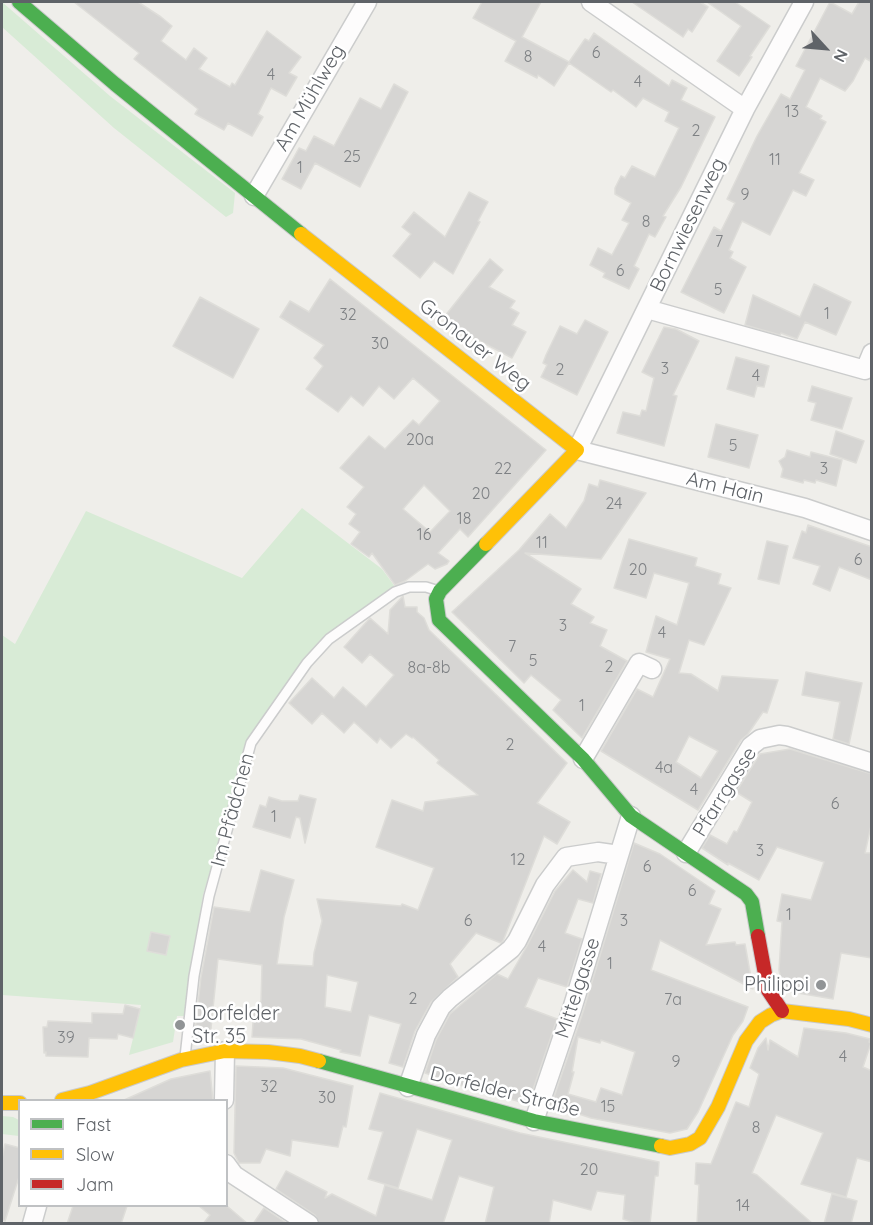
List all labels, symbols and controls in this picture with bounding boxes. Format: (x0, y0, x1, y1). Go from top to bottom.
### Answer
north arrow (795, 18, 855, 78)
street label: Am Mühlweg (270, 40, 350, 156)
house number: 6 (592, 43, 600, 63)
text: N (830, 46, 853, 66)
house number: 8 (524, 47, 532, 67)
house number: 4 (267, 65, 275, 85)
house number: 4 (634, 72, 642, 92)
house number: 13 (785, 102, 799, 122)
house number: 2 (692, 121, 700, 141)
house number: 25 (343, 147, 361, 167)
house number: 11 (769, 150, 781, 170)
street label: Bornwiesenweg (645, 154, 731, 296)
house number: 1 (297, 158, 303, 178)
house number: 9 (741, 185, 749, 205)
house number: 8 (642, 212, 650, 232)
house number: 7 (715, 232, 723, 252)
house number: 6 (616, 261, 624, 281)
house number: 5 (714, 280, 722, 300)
street label: Gronauer Weg (414, 294, 536, 396)
house number: 1 (824, 304, 830, 324)
house number: 32 (339, 305, 357, 325)
house number: 30 (371, 334, 389, 354)
house number: 3 (661, 359, 669, 379)
house number: 2 (556, 360, 564, 380)
house number: 4 (752, 366, 760, 386)
house number: 20a (406, 430, 434, 450)
house number: 5 (729, 436, 737, 456)
house number: 22 (494, 459, 512, 479)
house number: 3 (820, 459, 828, 479)
street label: Am Hain (684, 467, 766, 509)
house number: 20 (472, 484, 490, 504)
house number: 24 (605, 494, 623, 514)
house number: 18 (457, 509, 471, 529)
house number: 16 (417, 525, 431, 545)
house number: 11 (536, 533, 548, 553)
house number: 6 (854, 550, 862, 570)
house number: 20 (629, 560, 647, 580)
house number: 3 (559, 616, 567, 636)
house number: 4 (658, 623, 666, 643)
house number: 7 (508, 637, 516, 657)
house number: 5 (529, 651, 537, 671)
house number: 2 (605, 657, 613, 677)
house number: 8a-8b (408, 658, 450, 678)
house number: 1 (579, 696, 585, 716)
house number: 2 (506, 735, 514, 755)
street label: Pfarrgasse (688, 743, 762, 841)
street label: Im Pfädchen (206, 750, 260, 870)
house number: 4a (655, 758, 673, 778)
house number: 4 (690, 780, 698, 800)
house number: 6 (831, 794, 839, 814)
house number: 1 (271, 807, 277, 827)
house number: 3 (756, 841, 764, 861)
house number: 12 (511, 850, 525, 870)
house number: 6 (643, 857, 651, 877)
house number: 6 (688, 881, 696, 901)
house number: 1 (786, 905, 792, 925)
house number: 6 (464, 911, 472, 931)
house number: 3 (620, 911, 628, 931)
street label: Mittelgasse (550, 935, 606, 1041)
house number: 4 (538, 937, 546, 957)
house number: 1 (607, 954, 613, 974)
place label: Philippi (744, 973, 809, 997)
marker: Philippi (814, 978, 828, 992)
house number: 2 (409, 989, 417, 1009)
house number: 7a (664, 990, 682, 1010)
place label: Dorfelder Str. 35 (192, 1002, 280, 1049)
marker: Dorfelder Str. 35 (173, 1018, 187, 1032)
house number: 39 (57, 1028, 75, 1048)
house number: 4 (839, 1047, 847, 1067)
house number: 9 (672, 1052, 680, 1072)
street label: Dorfelder Straße (427, 1062, 583, 1122)
house number: 32 (260, 1077, 278, 1097)
house number: 30 (318, 1088, 336, 1108)
house number: 15 (601, 1097, 615, 1117)
legend (18, 1099, 228, 1207)
text: Fast (76, 1113, 111, 1136)
house number: 8 (752, 1118, 760, 1138)
text: Slow (76, 1143, 114, 1166)
house number: 20 (580, 1160, 598, 1180)
text: Jam (76, 1173, 114, 1196)
house number: 14 (736, 1196, 750, 1216)

